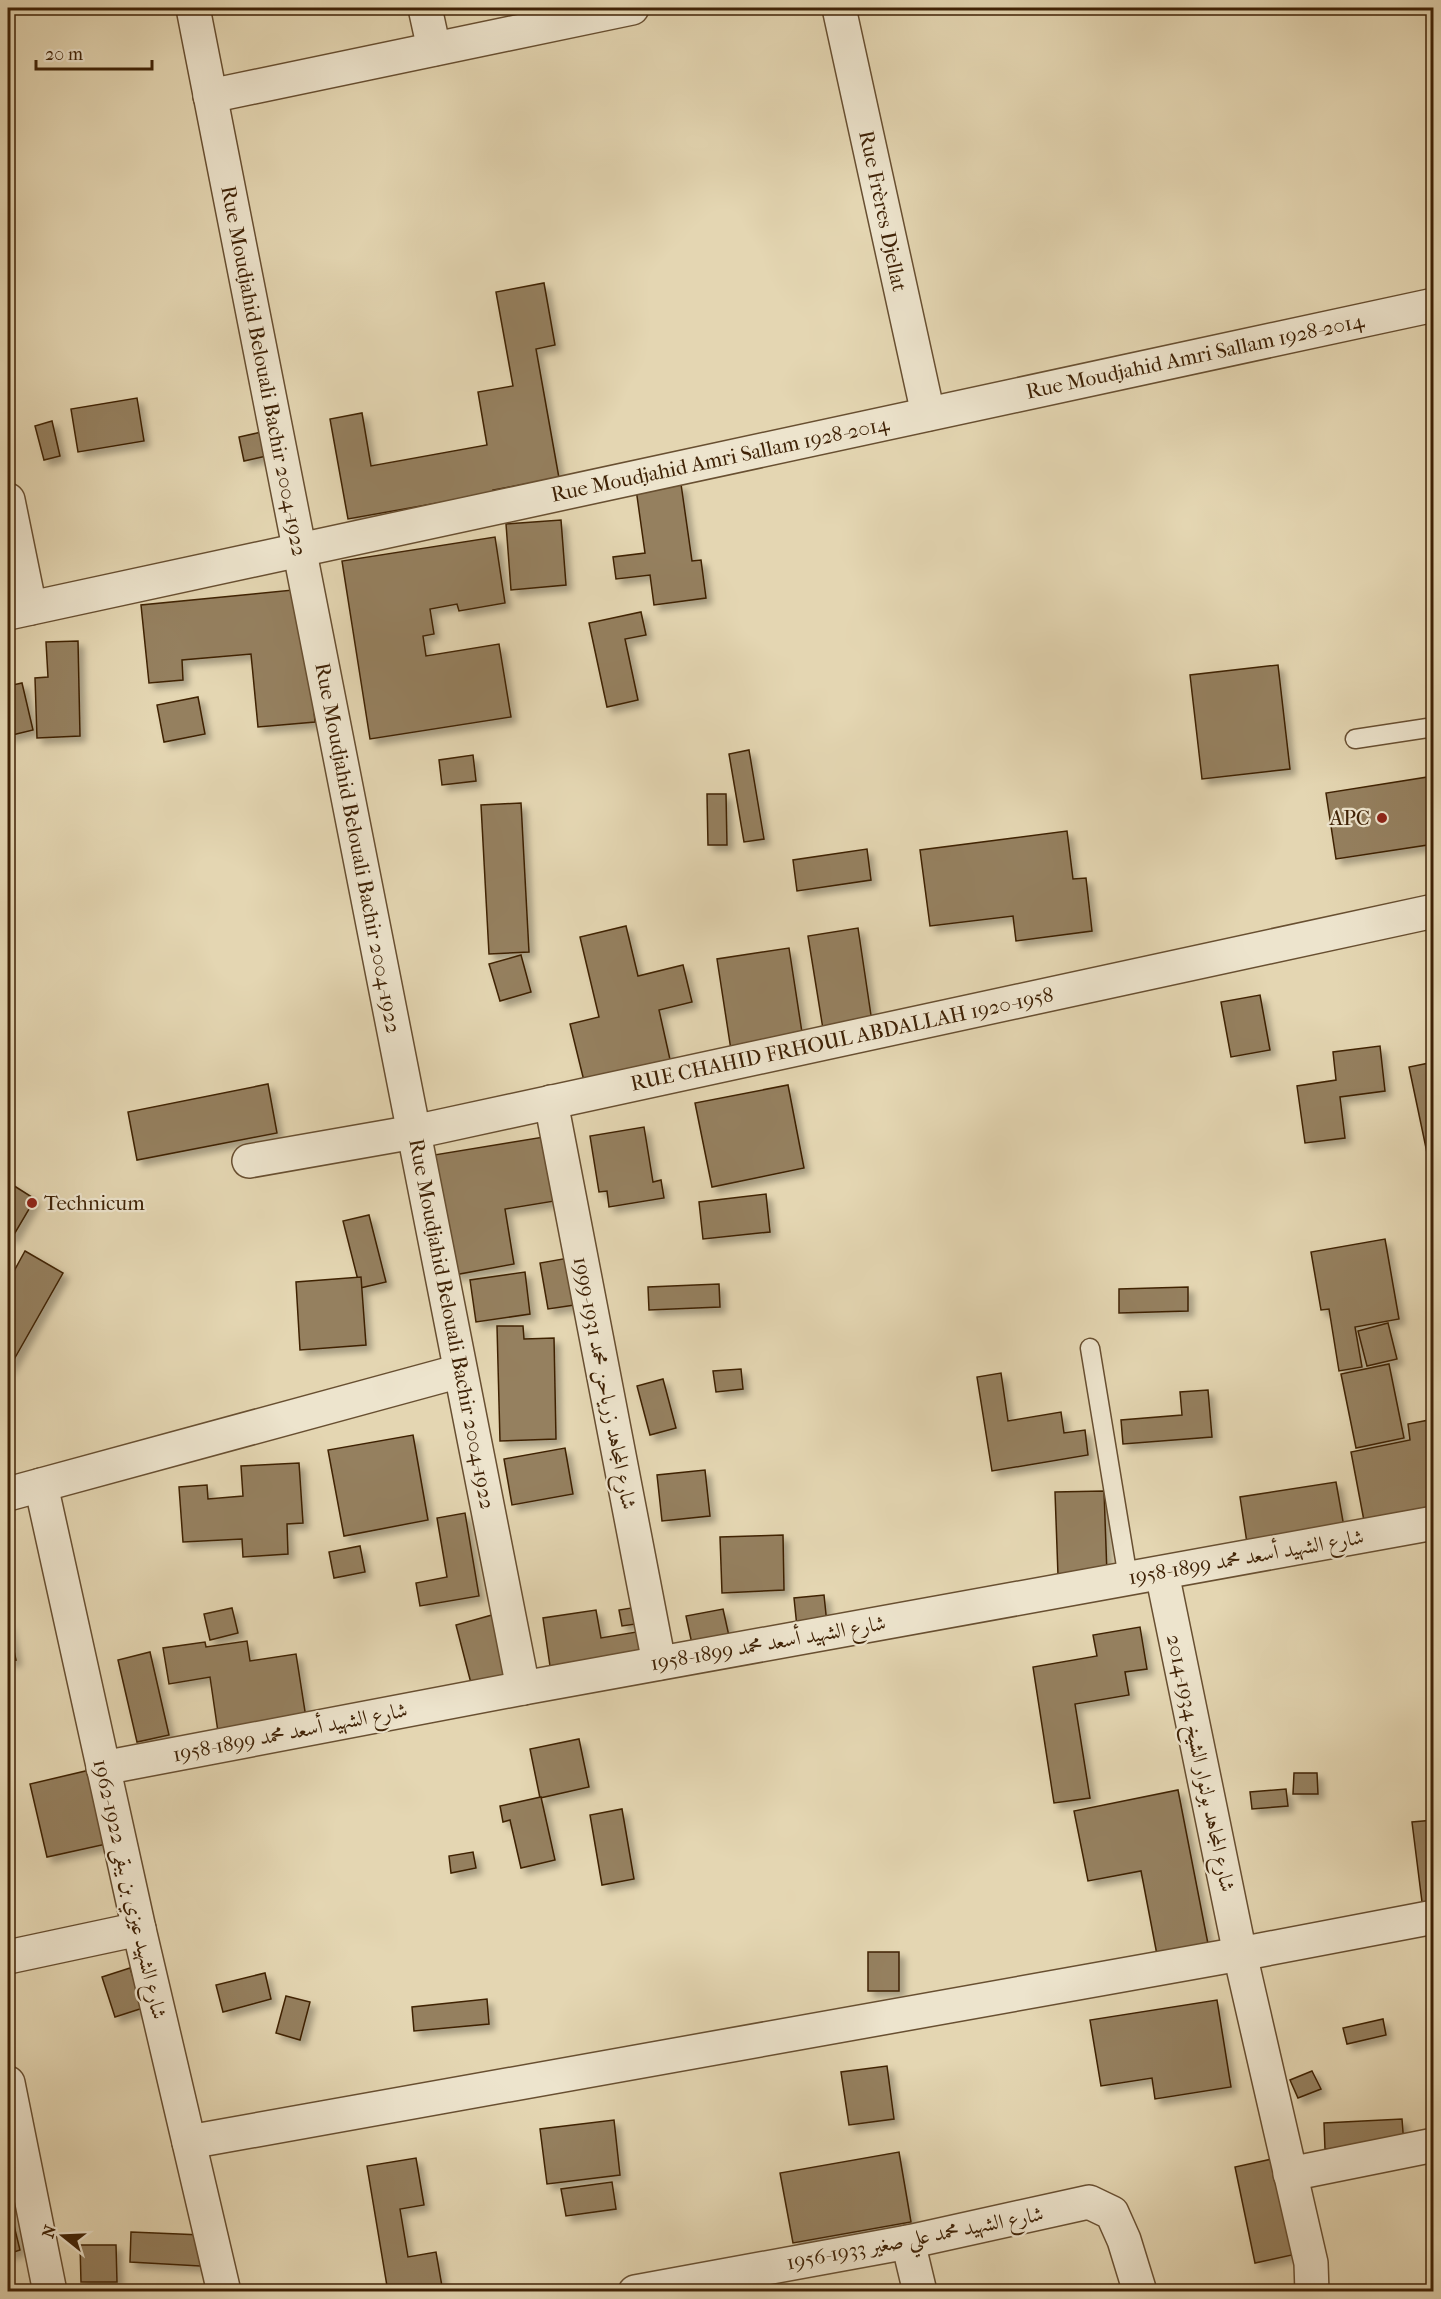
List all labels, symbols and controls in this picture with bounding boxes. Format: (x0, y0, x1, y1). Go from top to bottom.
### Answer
scale bar (36, 33, 152, 71)
text: 20 m (45, 44, 83, 65)
street label: Rue Frères Djellat (854, 128, 912, 294)
street label: Rue Moudjahid Belouali Bachir 2004-1922 (216, 184, 312, 558)
street label: Rue Moudjahid Amri Sallam 1928-2014 (1024, 308, 1367, 404)
street label: Rue Moudjahid Amri Sallam 1928-2014 (549, 411, 892, 507)
street label: Rue Moudjahid Belouali Bachir 2004-1922 (310, 661, 406, 1035)
place label: APC (1329, 806, 1370, 830)
marker: APC (1375, 811, 1389, 825)
street label: RUE CHAHID FRHOUL ABDALLAH 1920-1958 (628, 982, 1056, 1096)
street label: Rue Moudjahid Belouali Bachir 2004-1922 (404, 1137, 500, 1511)
place label: Technicum (44, 1191, 145, 1215)
marker: Technicum (25, 1196, 39, 1210)
street label: شارع المجاهد زرياحن محمد 1931-1999 (563, 1255, 641, 1513)
street label: شارع الشهيد أسعد محمد 1899-1958 (1126, 1522, 1367, 1595)
street label: شارع الشهيد أسعد محمد 1899-1958 (648, 1608, 889, 1681)
street label: شارع المجاهد بولنوار الشيخ 1934-2014 (1155, 1632, 1240, 1895)
street label: شارع الشهيد أسعد محمد 1899-1958 (170, 1695, 411, 1772)
street label: شارع الشهيد عيزي بن يبقى 1922-1962 (83, 1757, 172, 2023)
street label: شارع الشهيد محمد علي صغير 1933-1956 (784, 2201, 1047, 2283)
north arrow (33, 2206, 93, 2266)
text: N (38, 2222, 60, 2240)

